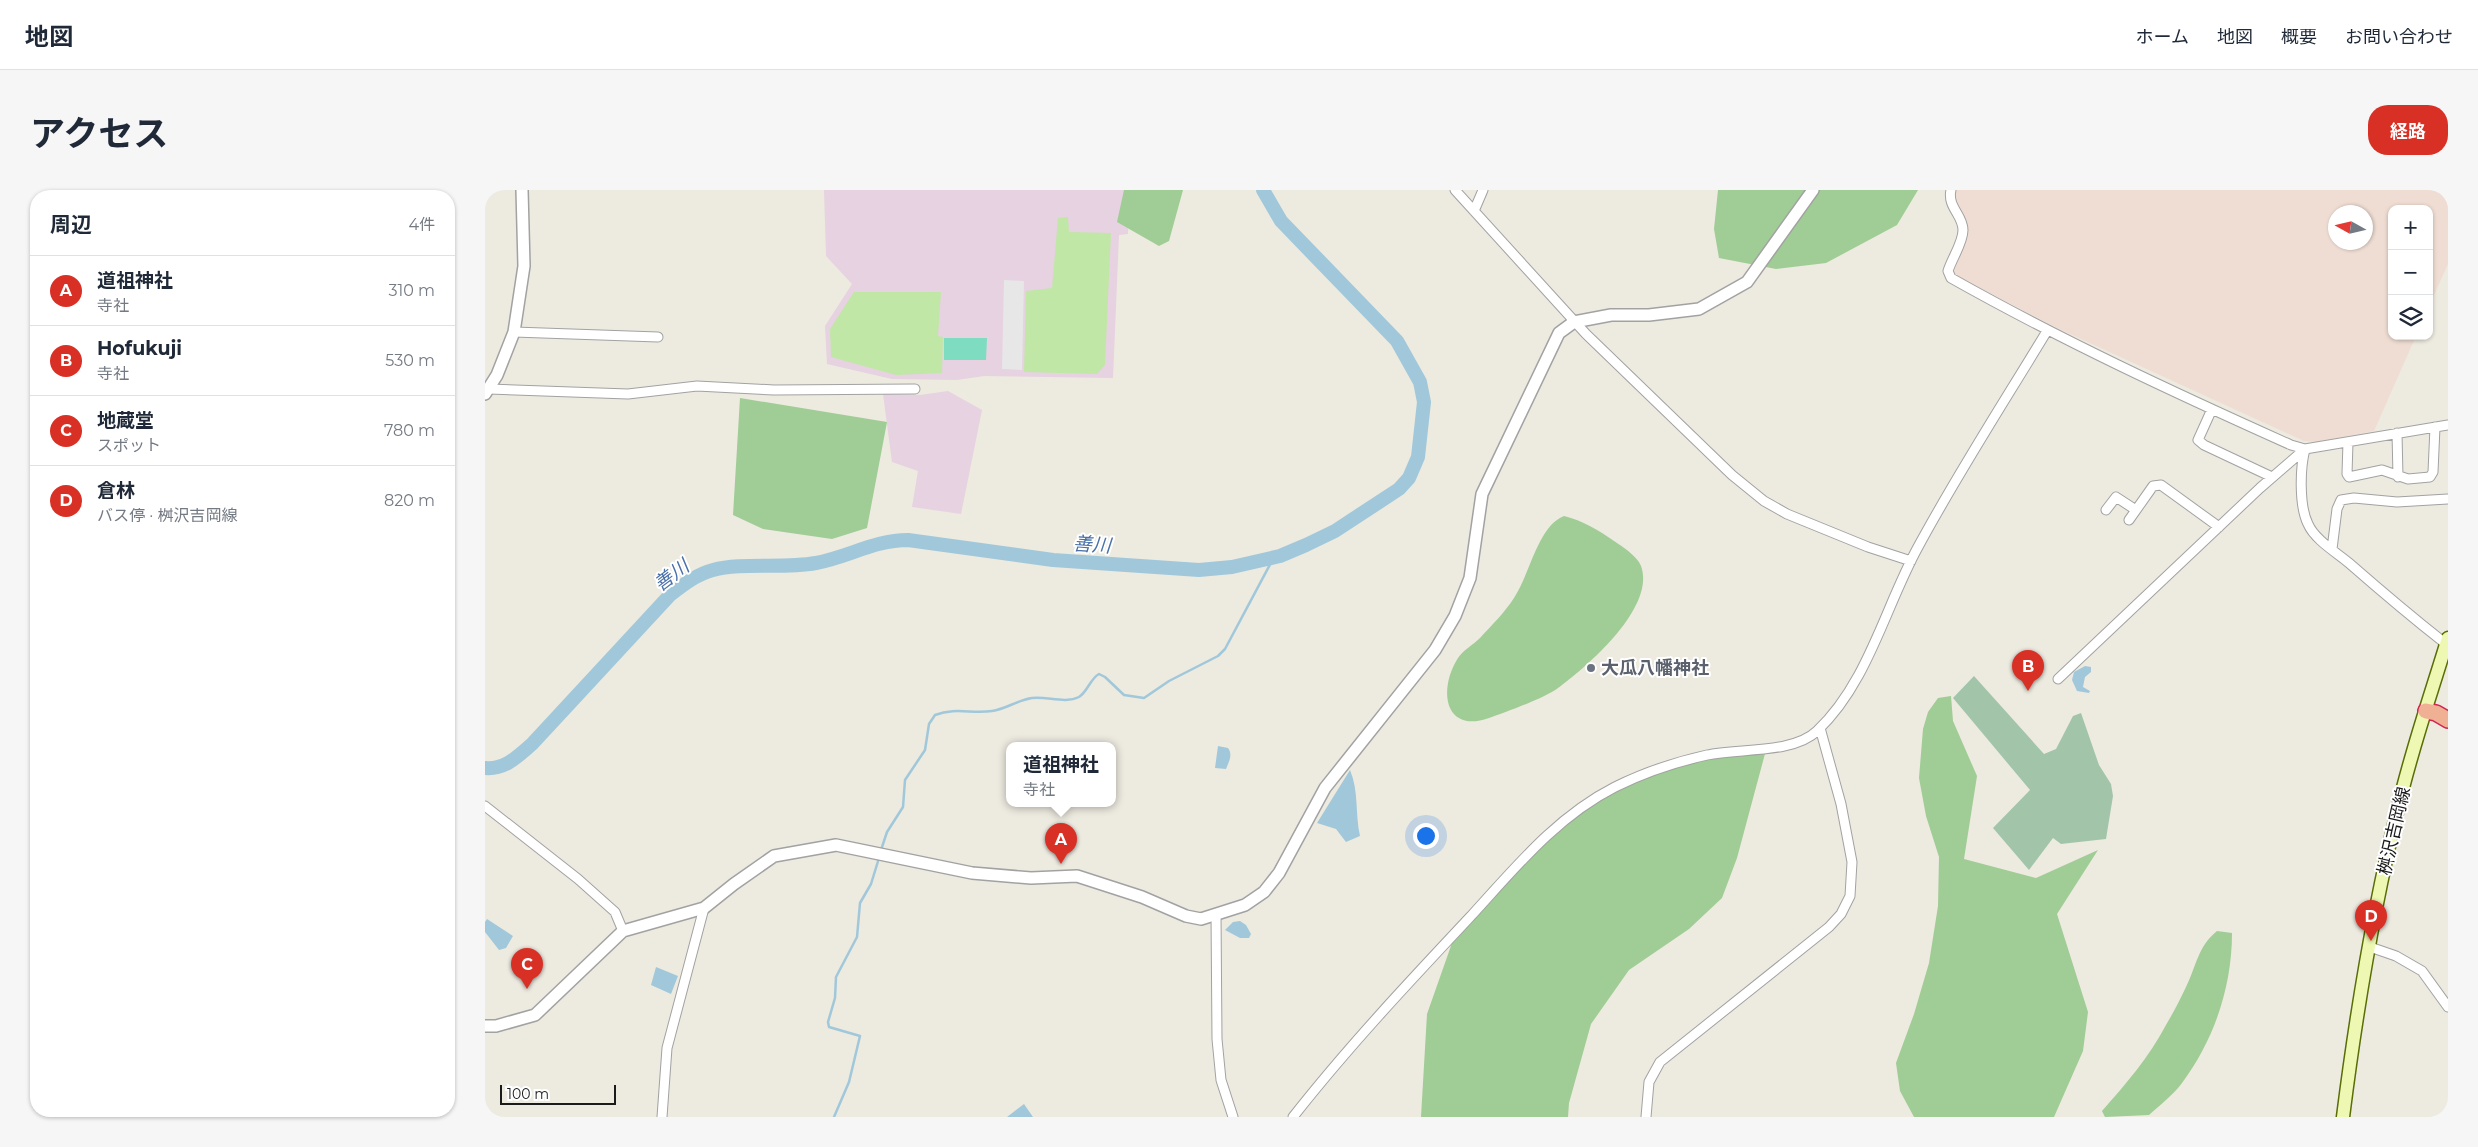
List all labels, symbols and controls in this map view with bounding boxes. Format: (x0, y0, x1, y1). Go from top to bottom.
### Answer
text: 地図 (25, 22, 73, 51)
text: ホーム (2136, 26, 2189, 48)
text: 地図 (2217, 26, 2253, 48)
text: 概要 (2281, 26, 2317, 48)
text: お問い合わせ (2345, 26, 2453, 48)
button: 経路 (2368, 105, 2448, 155)
text: アクセス (30, 112, 168, 155)
north arrow (2328, 205, 2373, 250)
map controls (2388, 205, 2433, 340)
button: + (2388, 205, 2433, 250)
text: 周辺 (50, 212, 92, 237)
text: 4件 (408, 215, 435, 234)
button: − (2388, 250, 2433, 295)
text: 道祖神社 (97, 269, 173, 292)
text: A (60, 281, 72, 300)
text: 310 m (388, 281, 435, 300)
button: layers (2388, 295, 2433, 340)
text: 寺社 (97, 296, 129, 315)
text: Hofukuji (97, 337, 182, 360)
text: B (60, 351, 72, 370)
text: 530 m (385, 351, 435, 370)
text: 寺社 (97, 364, 129, 383)
text: 地蔵堂 (97, 409, 154, 432)
text: C (60, 421, 72, 440)
text: 780 m (384, 421, 435, 440)
text: スポット (97, 436, 161, 455)
text: 倉林 (97, 479, 135, 502)
text: D (59, 491, 73, 510)
text: 820 m (384, 491, 435, 510)
text: バス停 · 桝沢吉岡線 (97, 506, 237, 525)
water label: 善川 (1072, 532, 1114, 557)
water label: 善川 (649, 554, 695, 596)
pin: B (2012, 650, 2044, 691)
place label: 大瓜八幡神社 (1601, 657, 1709, 679)
marker: 大瓜八幡神社 (1585, 662, 1597, 674)
popup (1006, 742, 1116, 807)
text: 道祖神社 (1023, 753, 1099, 776)
text: 寺社 (1023, 780, 1055, 799)
street label: 桝沢吉岡線 (2373, 785, 2415, 877)
pin: A (1045, 823, 1077, 864)
your location (1413, 823, 1439, 849)
pin: D (2355, 900, 2387, 941)
pin: C (511, 948, 543, 989)
scale bar (500, 1082, 616, 1105)
text: 100 m (507, 1085, 549, 1103)

